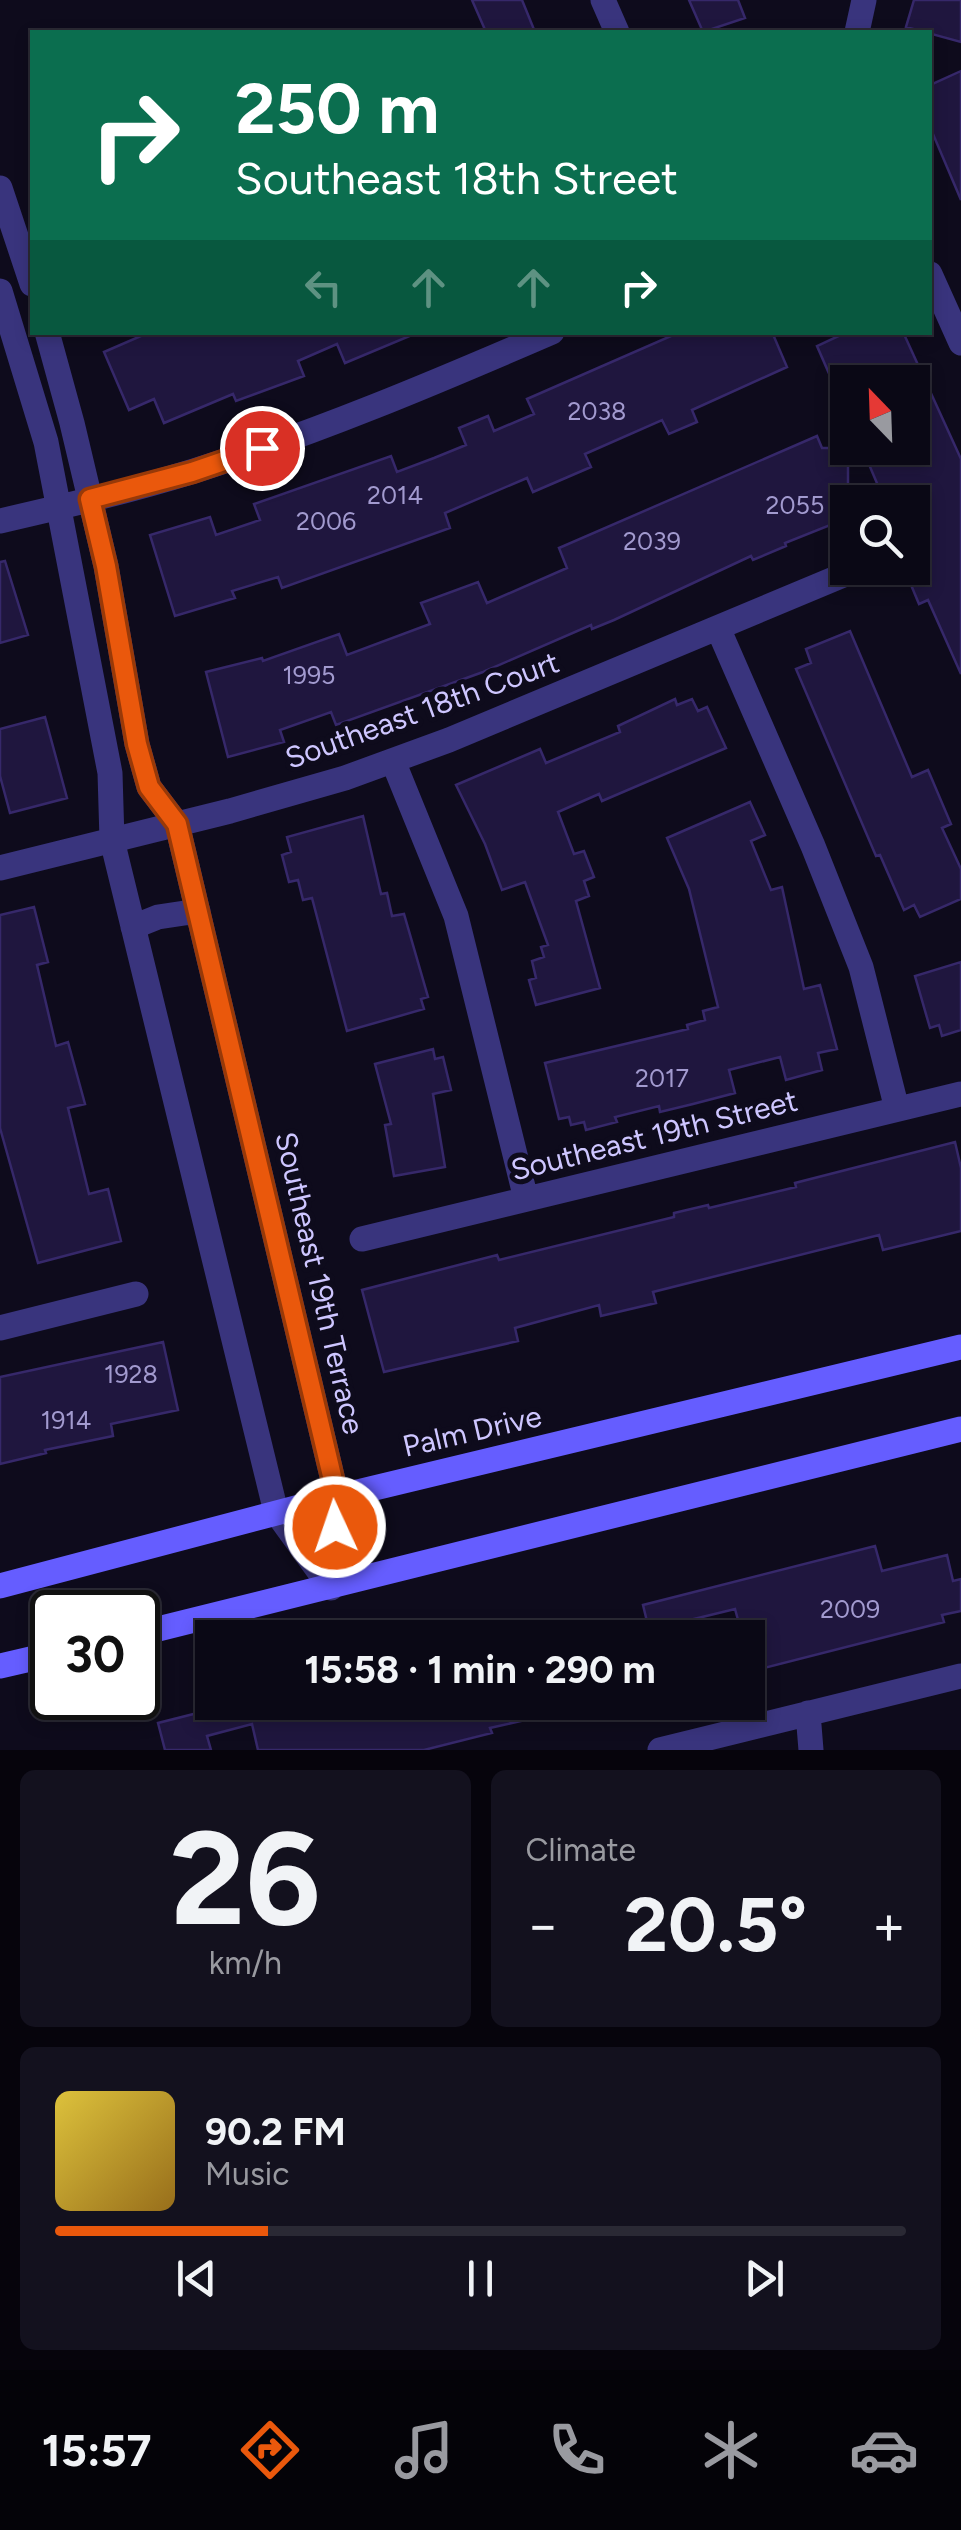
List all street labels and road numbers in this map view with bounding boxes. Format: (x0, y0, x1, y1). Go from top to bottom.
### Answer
street label: Southeast 18th Court (280, 643, 564, 777)
street label: Southeast 19th Street (507, 1081, 801, 1189)
street label: Southeast 19th Terrace (267, 1128, 373, 1438)
street label: Palm Drive (399, 1397, 545, 1465)

